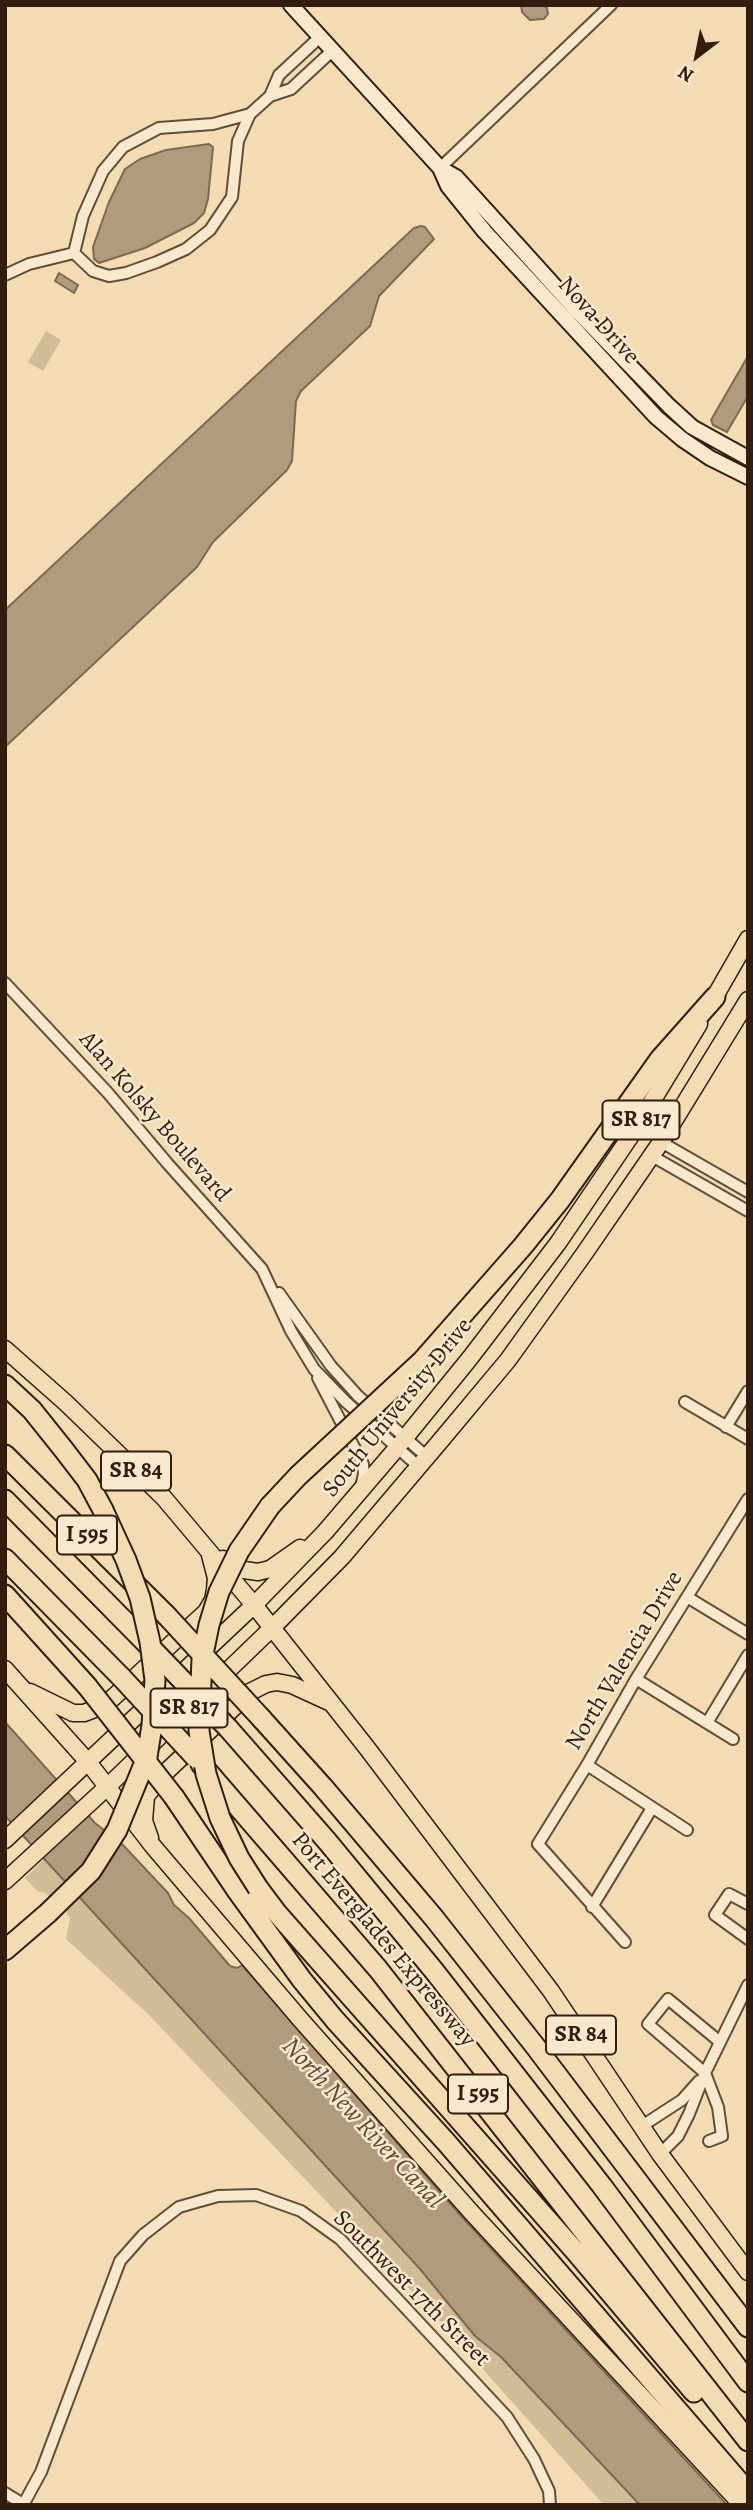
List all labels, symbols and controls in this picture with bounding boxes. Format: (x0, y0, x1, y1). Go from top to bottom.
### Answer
north arrow (662, 21, 732, 91)
text: N (673, 59, 699, 89)
street label: Nova Drive (551, 271, 645, 371)
street label: Alan Kolsky Boulevard (72, 1026, 236, 1208)
road number: SR 817 (602, 1100, 680, 1140)
street label: South University Drive (317, 1313, 479, 1503)
road number: SR 84 (101, 1452, 171, 1490)
road number: I 595 (57, 1516, 117, 1554)
street label: North Valencia Drive (560, 1566, 690, 1756)
road number: SR 817 (150, 1688, 228, 1728)
street label: Port Everglades Expressway (285, 1827, 481, 2053)
road number: SR 84 (546, 2016, 616, 2054)
water label: North New River Canal (275, 2032, 449, 2216)
road number: I 595 (448, 2074, 508, 2114)
street label: Southwest 17th Street (327, 2205, 495, 2373)

